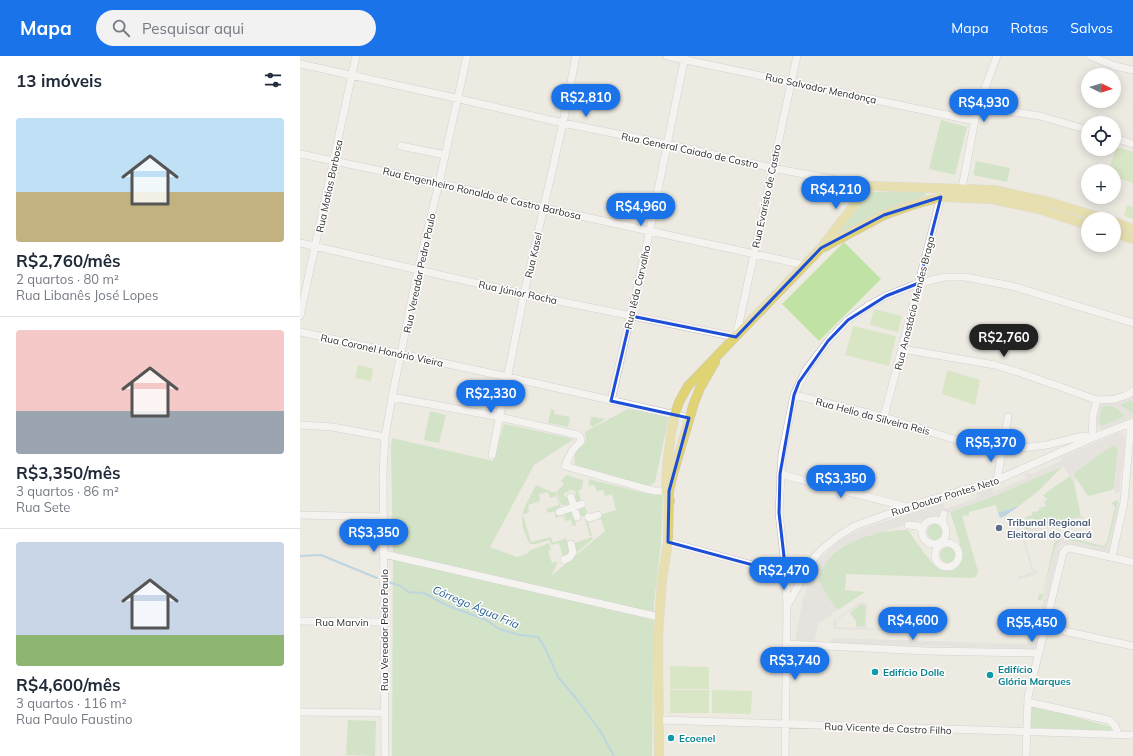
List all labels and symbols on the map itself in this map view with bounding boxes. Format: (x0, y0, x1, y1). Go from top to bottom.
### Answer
north arrow (1081, 68, 1121, 108)
street label: Rua Salvador Mendonça (764, 70, 878, 107)
pin: R$2,810 (549, 84, 623, 118)
pin: R$4,930 (947, 89, 1021, 123)
street label: Rua General Caiado de Castro (620, 130, 760, 171)
street label: Rua Matias Barbosa (313, 139, 346, 234)
street label: Rua Evaristo de Castro (749, 143, 784, 249)
street label: Rua Engenheiro Ronaldo de Castro Barbosa (381, 164, 582, 223)
pin: R$4,210 (799, 176, 873, 210)
pin: R$4,960 (604, 193, 678, 227)
street label: Rua Vereador Pedro Paulo (400, 212, 439, 334)
street label: Rua Kasel (522, 231, 545, 279)
street label: Rua Anastácio Mendes Braga (892, 235, 937, 372)
street label: Rua Iêda Carvalho (622, 244, 654, 330)
street label: Rua Júnior Rocha (477, 278, 558, 307)
pin: R$2,760 (967, 324, 1041, 358)
street label: Rua Coronel Honório Vieira (319, 331, 444, 370)
pin: R$2,330 (454, 380, 528, 414)
street label: Rua Helio da Silveira Reis (814, 395, 932, 438)
pin: R$5,370 (954, 429, 1028, 463)
pin: R$3,350 (804, 465, 878, 499)
street label: Rua Doutor Pontes Neto (890, 474, 1001, 519)
place label: Tribunal Regional Eleitoral do Ceará (1007, 516, 1092, 541)
pin: R$3,350 (337, 519, 411, 553)
marker: Tribunal Regional Eleitoral do Ceará (994, 523, 1004, 533)
pin: R$2,470 (747, 557, 821, 591)
street label: Rua Vereador Pedro Paulo (378, 569, 391, 691)
water label: Córrego Água Fria (431, 582, 522, 632)
pin: R$4,600 (876, 607, 950, 641)
pin: R$5,450 (995, 609, 1069, 643)
street label: Rua Marvin (315, 616, 369, 629)
pin: R$3,740 (758, 647, 832, 681)
place label: Edifício Glória Marques (998, 663, 1071, 688)
place label: Edifício Dolle (883, 666, 945, 679)
marker: Edifício Dolle (870, 667, 880, 677)
marker: Edifício Glória Marques (985, 670, 995, 680)
street label: Rua Vicente de Castro Filho (824, 720, 952, 737)
place label: Ecoenel (679, 732, 715, 745)
marker: Ecoenel (666, 733, 676, 743)

